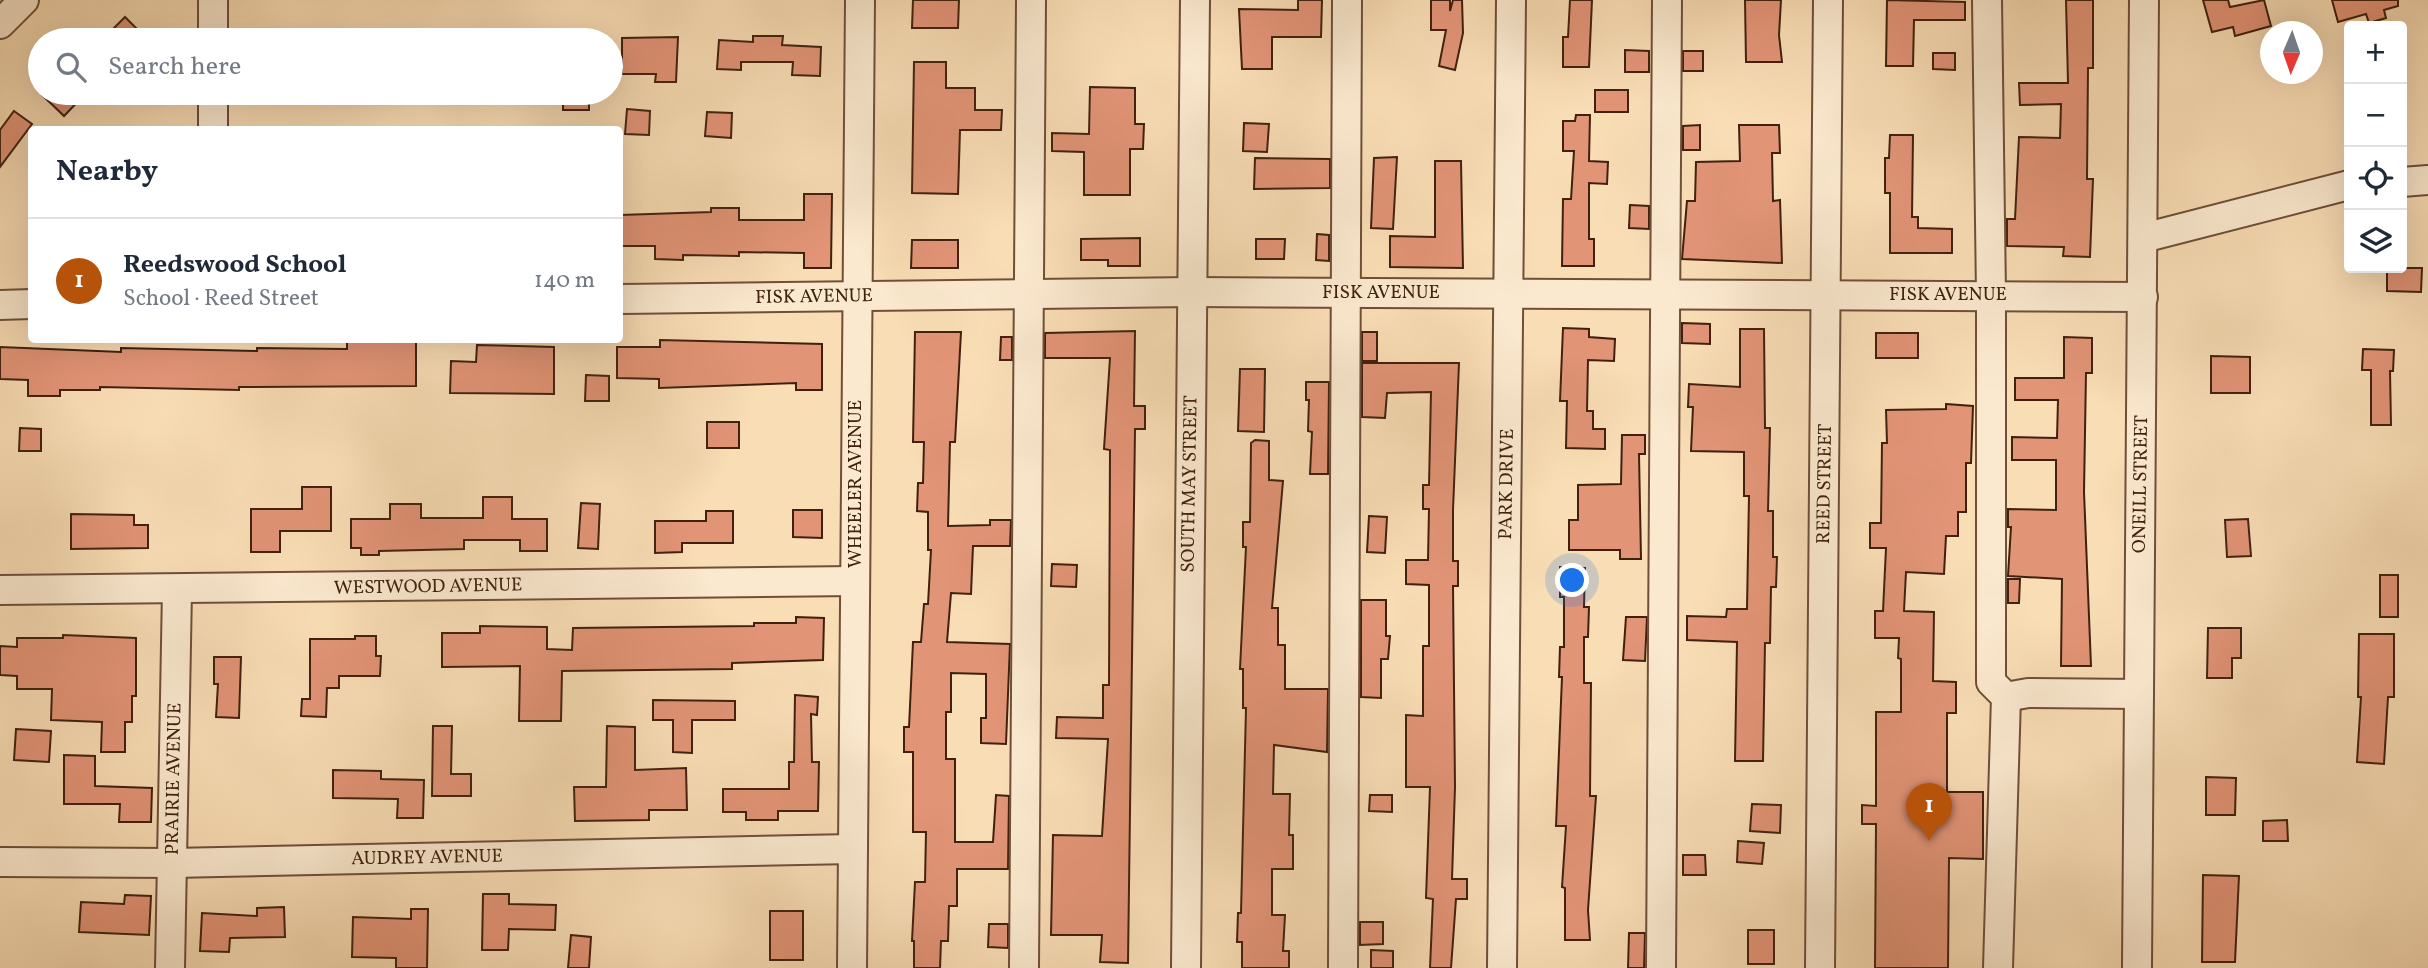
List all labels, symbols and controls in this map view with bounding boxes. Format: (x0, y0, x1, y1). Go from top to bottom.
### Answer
north arrow (2260, 21, 2323, 84)
map controls (2344, 21, 2407, 273)
button: + (2344, 21, 2407, 84)
search box (28, 28, 623, 105)
icon: search (52, 48, 90, 86)
text: Search here (108, 49, 241, 85)
button: − (2344, 84, 2407, 147)
button: locate (2344, 147, 2407, 210)
text: Nearby (56, 151, 158, 193)
button: layers (2344, 210, 2407, 273)
text: Reedswood School (123, 247, 347, 283)
text: 1 (74, 265, 84, 297)
text: 140 m (534, 265, 595, 297)
street label: FISK AVENUE (1322, 280, 1440, 306)
street label: FISK AVENUE (1889, 282, 2007, 308)
text: School · Reed Street (123, 283, 319, 315)
street label: FISK AVENUE (755, 283, 873, 311)
street label: SOUTH MAY STREET (1175, 395, 1205, 573)
street label: WHEELER AVENUE (843, 400, 869, 568)
street label: ONEILL STREET (2127, 415, 2155, 553)
street label: REED STREET (1811, 424, 1839, 544)
street label: PARK DRIVE (1493, 428, 1521, 540)
your location (1555, 563, 1589, 597)
street label: WESTWOOD AVENUE (333, 572, 523, 602)
street label: PRAIRIE AVENUE (160, 703, 188, 855)
pin: 1 (1906, 783, 1952, 841)
street label: AUDREY AVENUE (351, 844, 503, 872)

